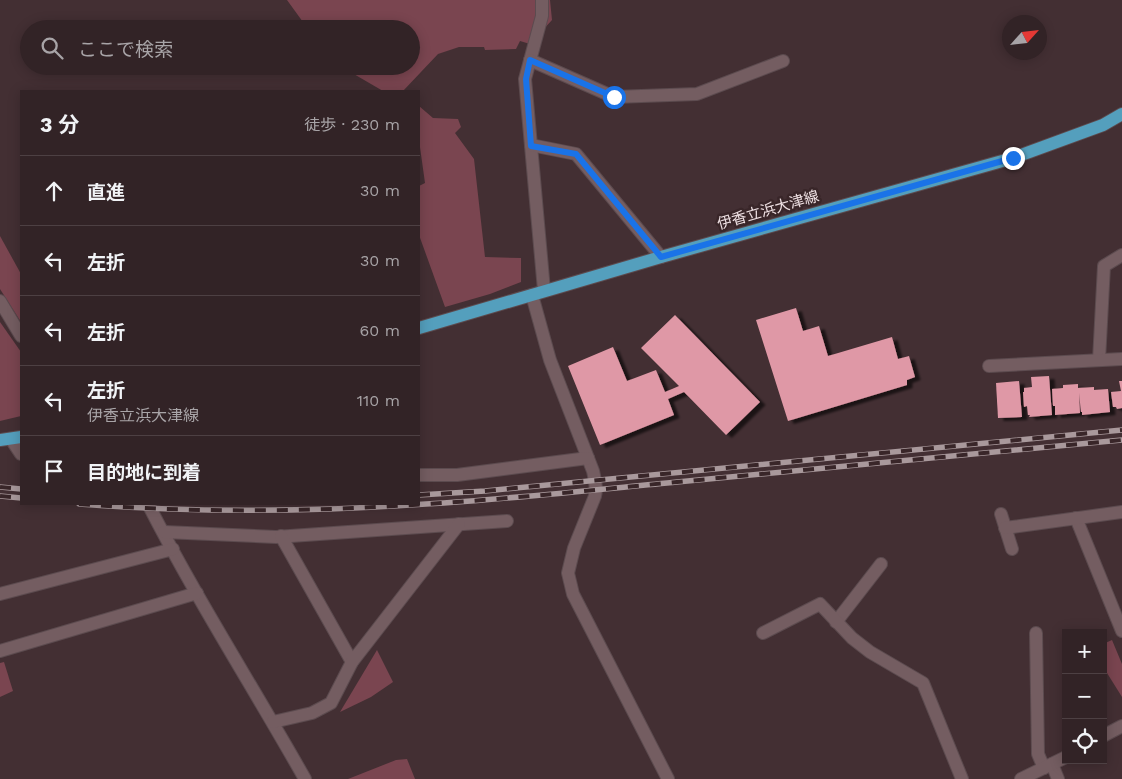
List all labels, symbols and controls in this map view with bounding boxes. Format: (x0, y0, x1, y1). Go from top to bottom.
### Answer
north arrow (1002, 15, 1047, 60)
search box (20, 20, 420, 75)
icon: search (38, 34, 66, 62)
text: ここで検索 (78, 38, 173, 61)
route start (603, 86, 626, 109)
text: 3 分 (40, 112, 79, 137)
text: 徒歩 · 230 m (304, 115, 400, 134)
route end (1002, 147, 1025, 170)
icon: ahead (40, 177, 68, 205)
text: 直進 (87, 181, 125, 204)
text: 30 m (360, 181, 400, 200)
street label: 伊香立浜大津線 (715, 187, 821, 233)
icon: left (40, 247, 68, 275)
text: 左折 (87, 251, 125, 274)
text: 30 m (360, 251, 400, 270)
icon: left (40, 317, 68, 345)
text: 左折 (87, 321, 125, 344)
text: 60 m (360, 321, 400, 340)
text: 左折 (87, 379, 125, 402)
icon: left (40, 387, 68, 415)
text: 110 m (357, 391, 400, 410)
text: 伊香立浜大津線 (87, 406, 199, 425)
icon: arrive (40, 457, 68, 485)
text: 目的地に到着 (87, 461, 201, 484)
map controls (1062, 629, 1107, 764)
button: + (1062, 629, 1107, 674)
button: − (1062, 674, 1107, 719)
button: locate (1062, 719, 1107, 764)

